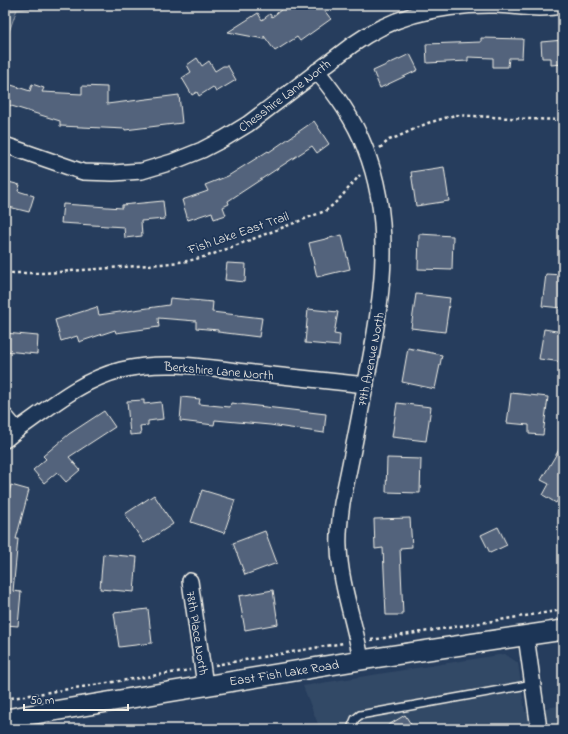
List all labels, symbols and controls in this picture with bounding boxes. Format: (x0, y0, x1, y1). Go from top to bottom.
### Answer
street label: Chesshire Lane North (235, 55, 335, 137)
street label: Fish Lake East Trail (185, 207, 291, 260)
street label: 79th Avenue North (353, 311, 390, 408)
street label: Berkshire Lane North (162, 357, 274, 386)
street label: 78th Place North (180, 590, 213, 677)
street label: East Fish Lake Road (228, 655, 341, 692)
scale bar (24, 686, 128, 712)
text: 50 m (30, 692, 54, 710)

